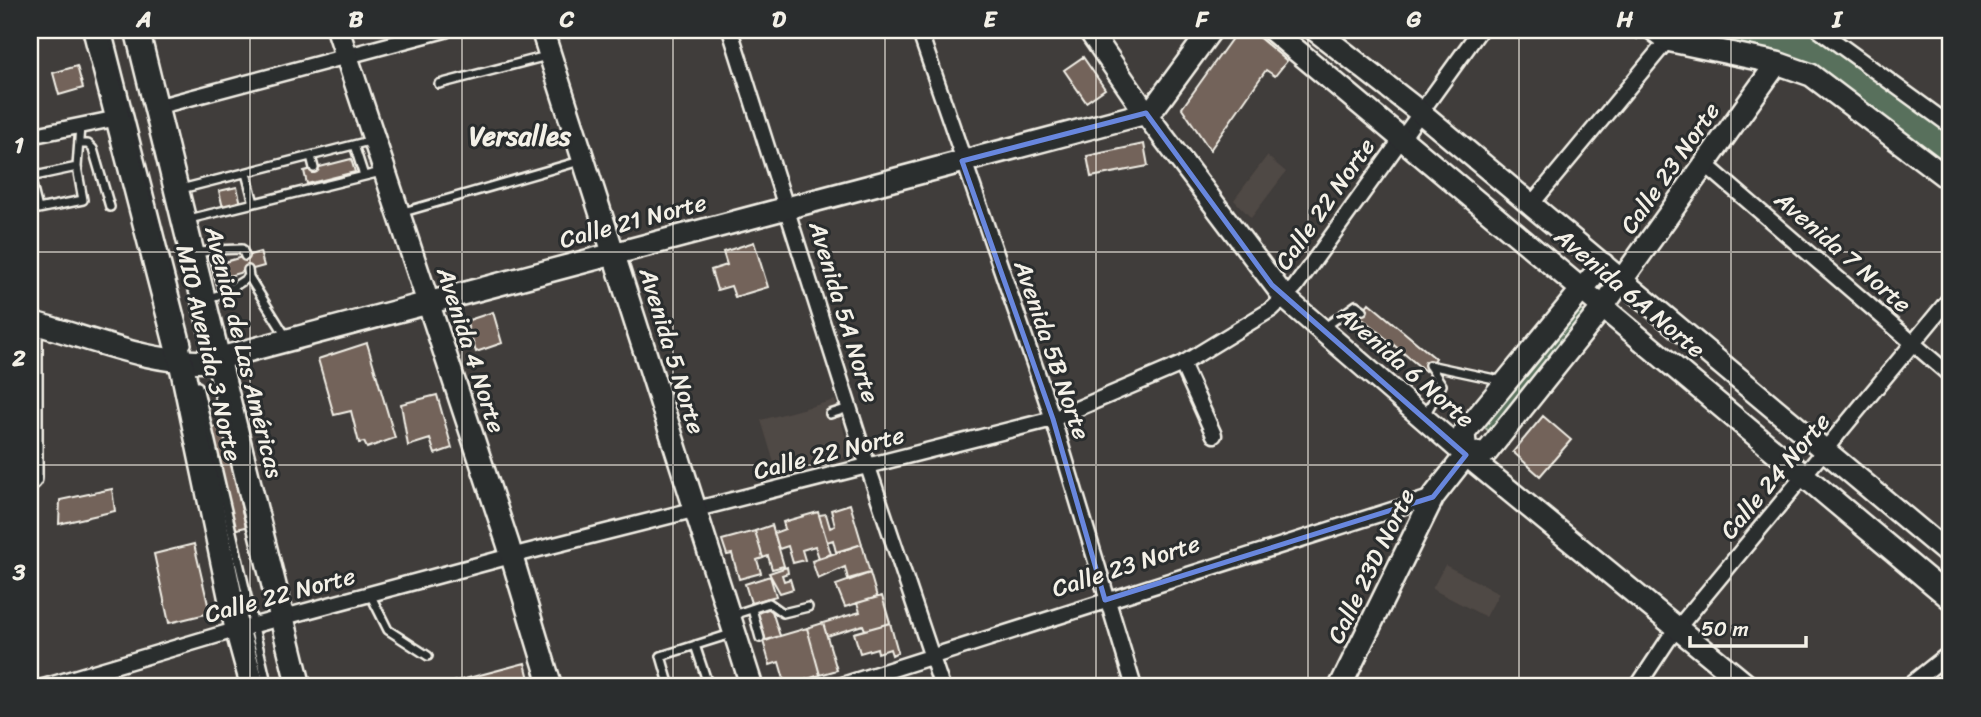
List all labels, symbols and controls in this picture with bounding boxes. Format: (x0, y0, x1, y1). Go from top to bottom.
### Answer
text: A (135, 0, 152, 40)
text: B (349, 0, 364, 40)
text: C (559, 0, 575, 40)
text: D (772, 0, 787, 40)
text: E (984, 0, 999, 40)
text: F (1195, 0, 1210, 40)
text: G (1406, 0, 1422, 40)
text: H (1616, 0, 1634, 40)
text: I (1831, 0, 1843, 40)
street label: Calle 23 Norte (1609, 93, 1731, 243)
district label: Versalles (469, 113, 572, 159)
text: 1 (14, 125, 24, 166)
street label: Calle 22 Norte (1264, 129, 1386, 279)
street label: Avenida 7 Norte (1764, 179, 1921, 324)
street label: Calle 21 Norte (555, 181, 711, 261)
street label: Avenida 5A Norte (796, 215, 892, 408)
street label: Avenida 6A Norte (1544, 216, 1715, 369)
street label: Avenida de Las Américas (192, 221, 296, 483)
street label: MIO Avenida 3 Norte (164, 240, 254, 466)
street label: Avenida 5B Norte (1001, 254, 1102, 445)
street label: Avenida 4 Norte (424, 261, 518, 439)
street label: Avenida 5 Norte (626, 262, 717, 439)
street label: Avenida 6 Norte (1327, 294, 1484, 439)
text: 2 (11, 338, 26, 379)
street label: Calle 24 Norte (1709, 403, 1841, 549)
street label: Calle 22 Norte (749, 414, 909, 492)
street label: Calle 23D Norte (1315, 481, 1427, 651)
street label: Calle 23 Norte (1046, 522, 1206, 610)
text: 3 (12, 552, 26, 593)
street label: Calle 22 Norte (200, 555, 360, 635)
scale bar (1690, 605, 1806, 649)
text: 50 m (1701, 610, 1749, 648)

